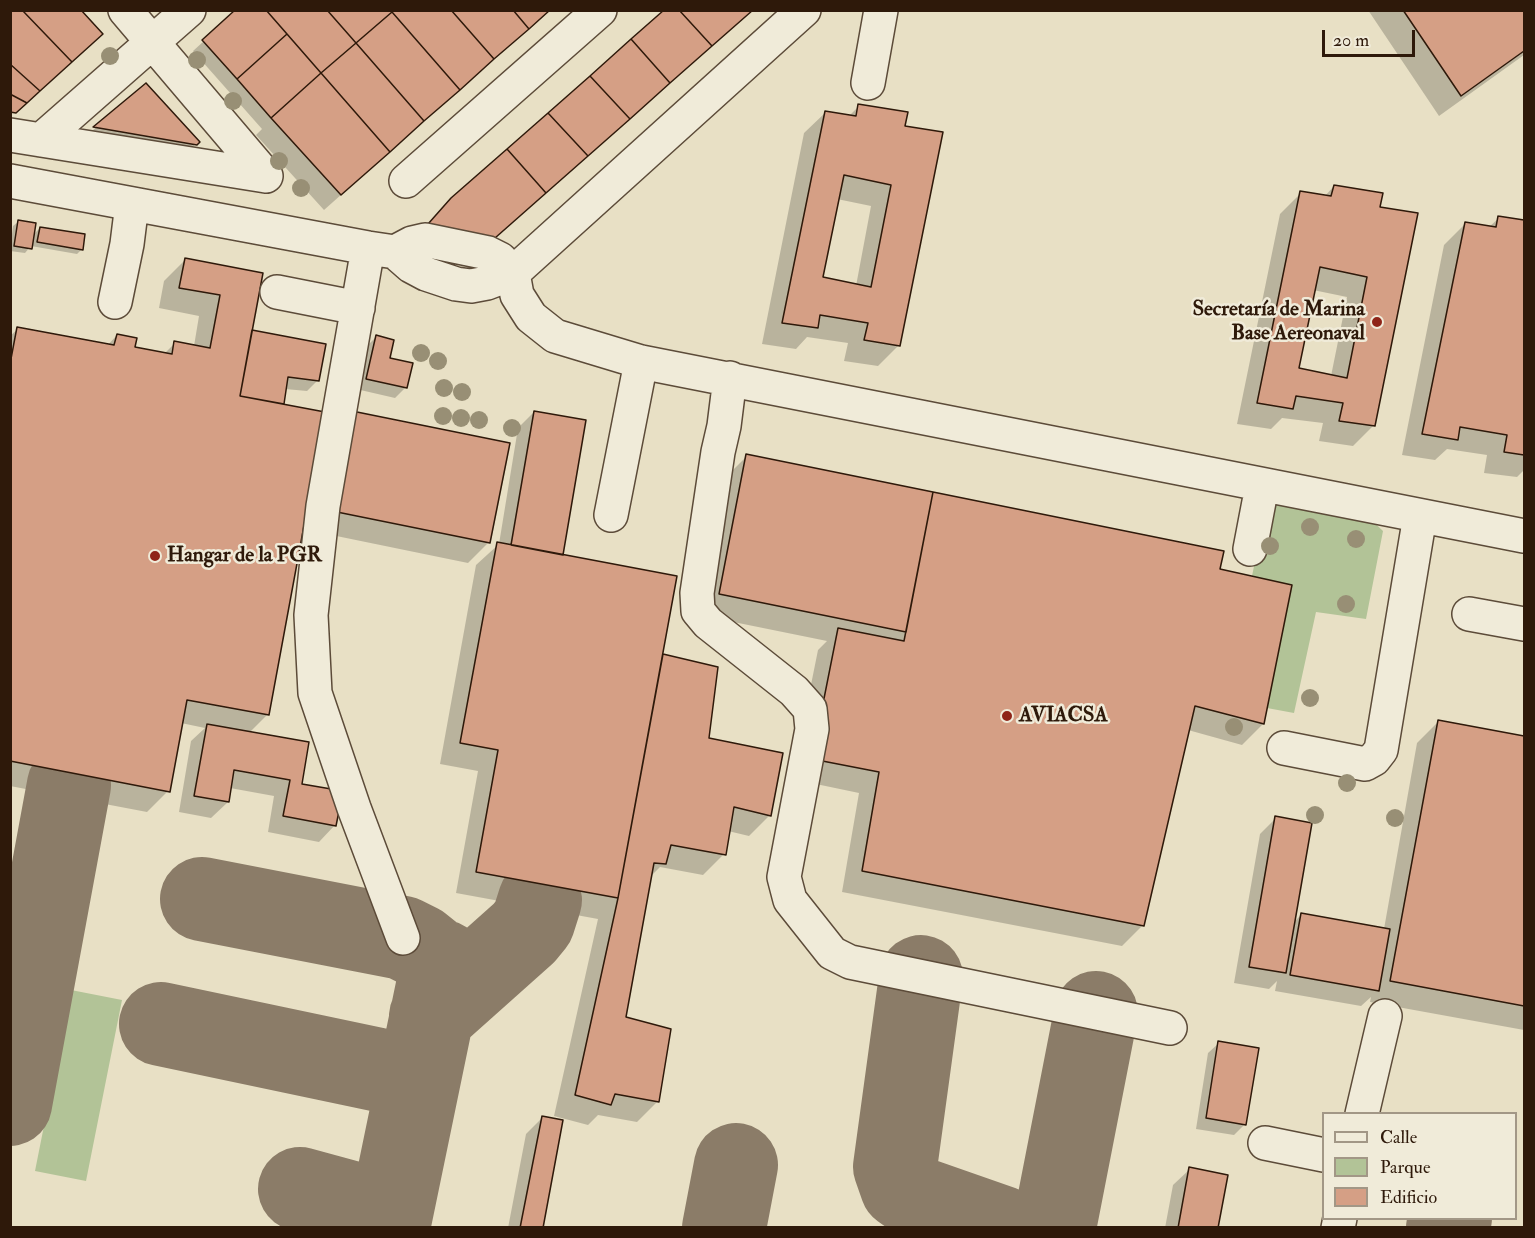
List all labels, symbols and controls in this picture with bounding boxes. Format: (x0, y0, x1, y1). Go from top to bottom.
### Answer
scale bar (1325, 18, 1418, 56)
text: 20 m (1333, 29, 1369, 52)
place label: Secretaría de Marina Base Aereonaval (1192, 297, 1365, 347)
marker: Secretaría de Marina Base Aereonaval (1370, 315, 1384, 329)
place label: Hangar de la PGR (167, 543, 322, 569)
marker: Hangar de la PGR (148, 549, 162, 563)
place label: AVIACSA (1019, 703, 1108, 729)
marker: AVIACSA (1000, 709, 1014, 723)
legend (1322, 1112, 1517, 1220)
text: Calle (1380, 1126, 1417, 1149)
text: Parque (1380, 1156, 1430, 1179)
text: Edificio (1380, 1186, 1437, 1209)

